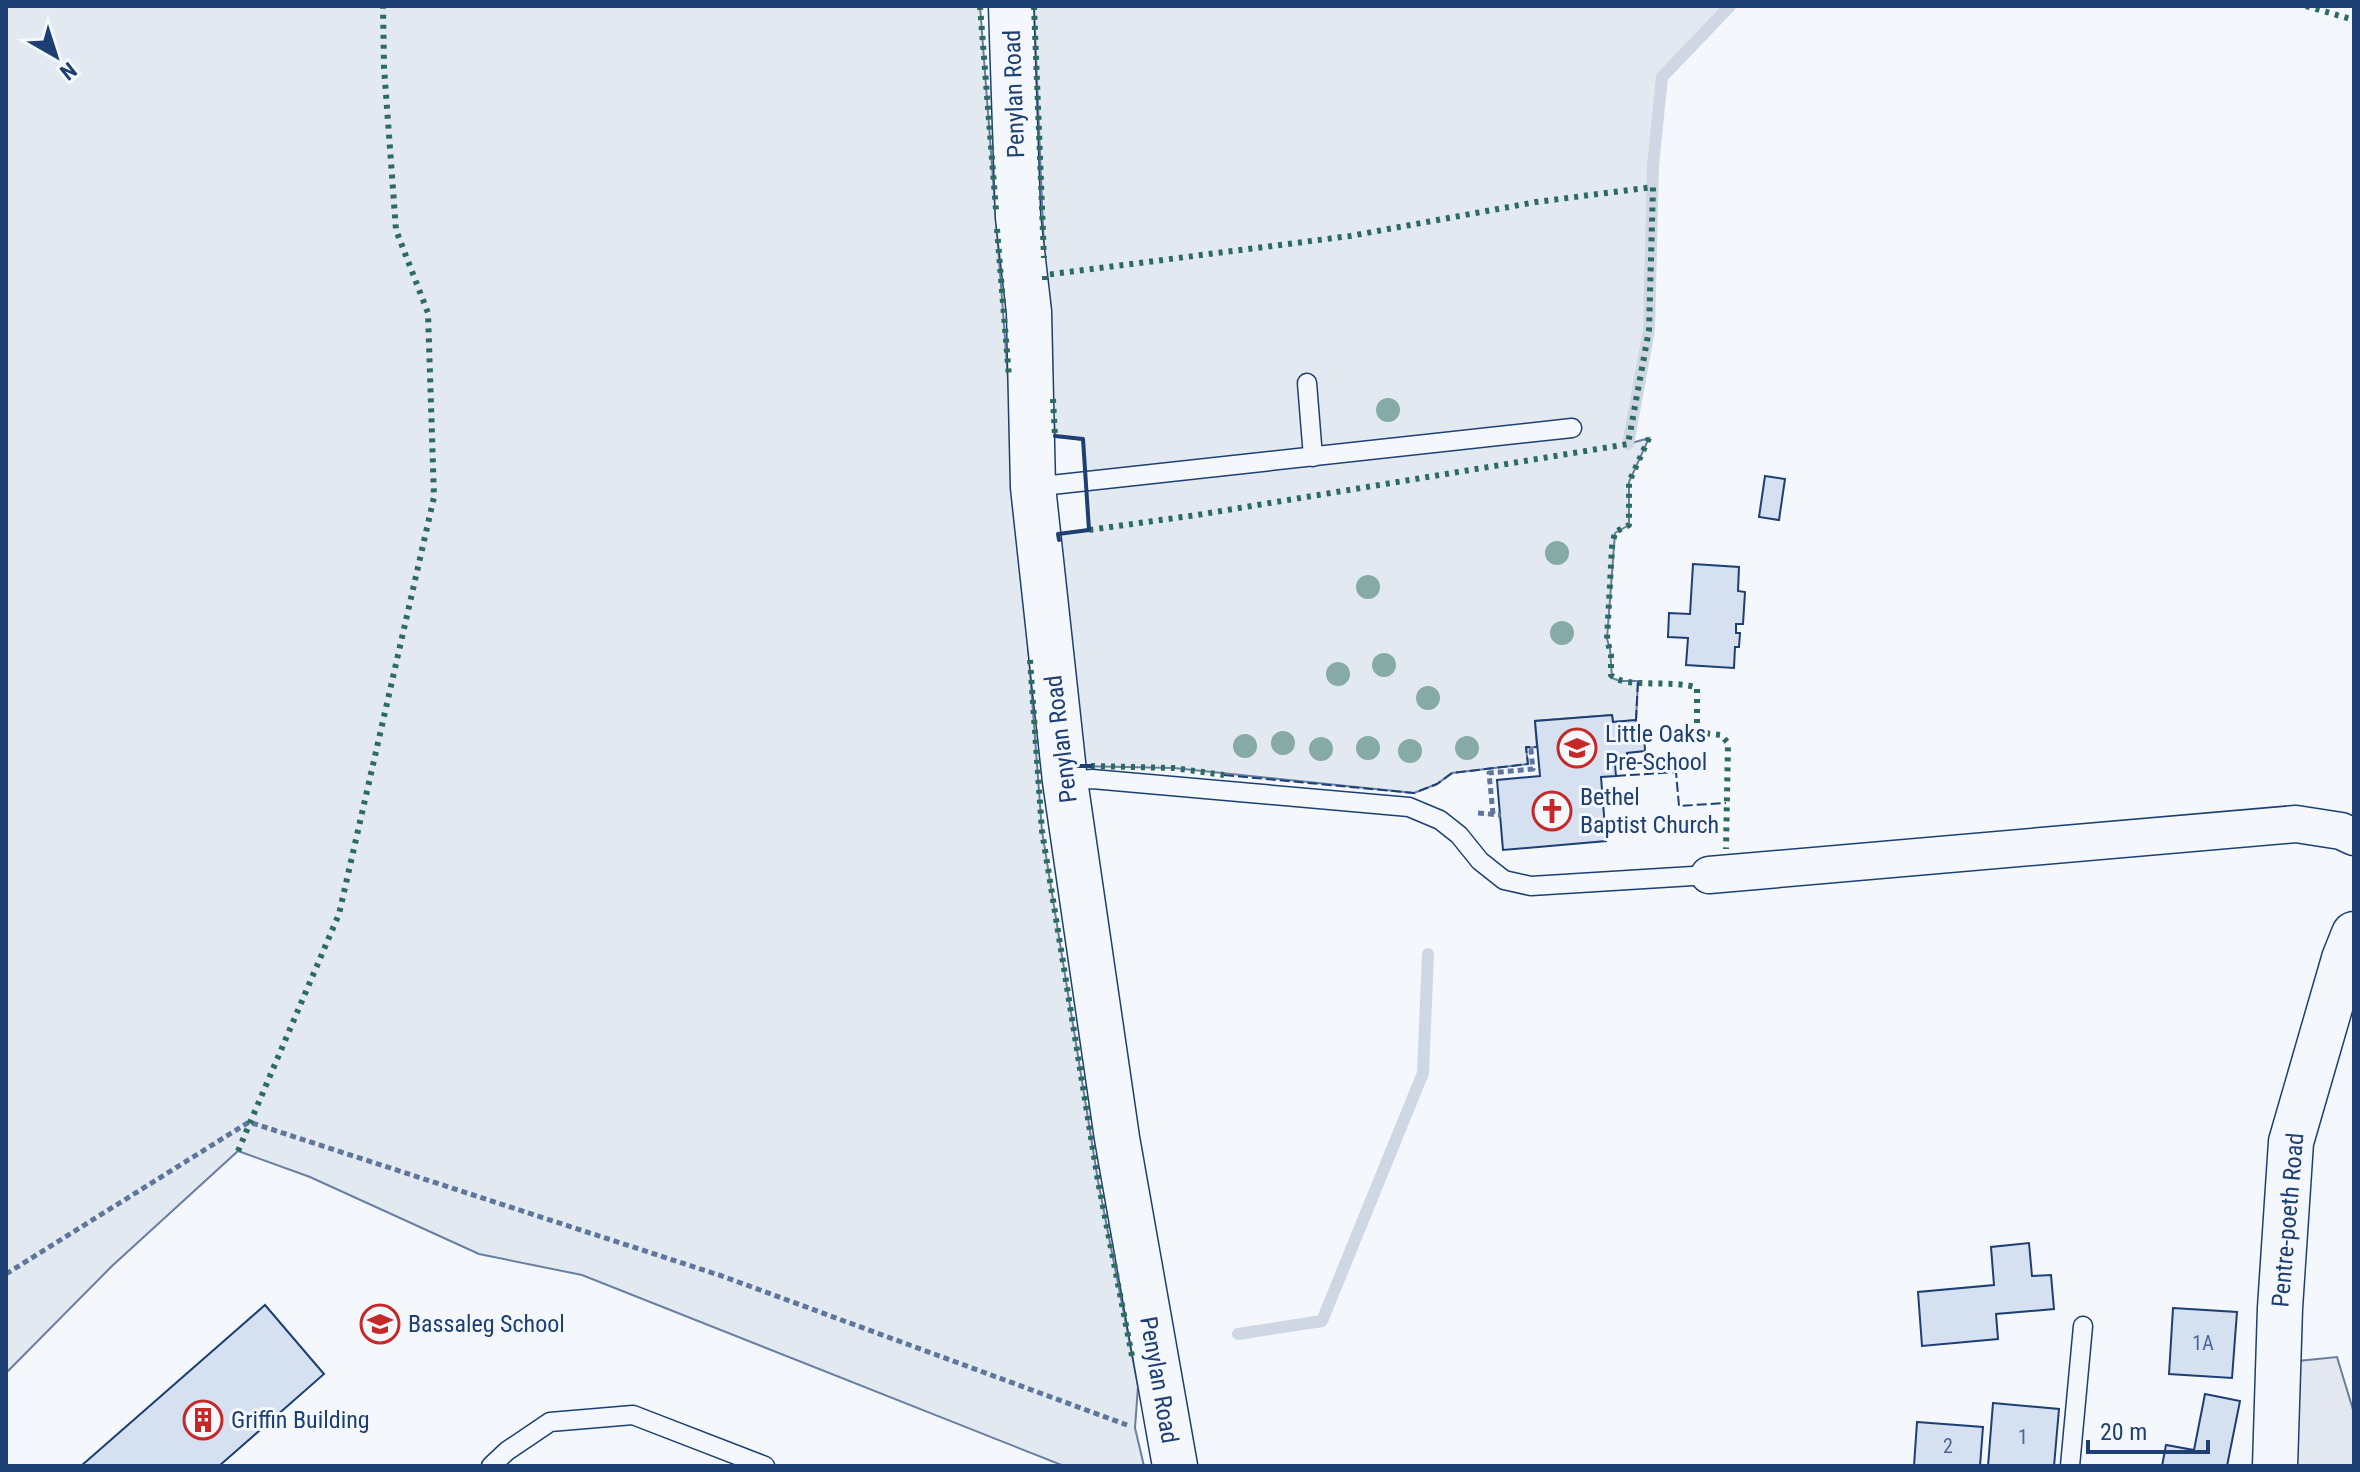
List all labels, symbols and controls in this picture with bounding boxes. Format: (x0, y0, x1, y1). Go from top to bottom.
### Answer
north arrow (16, 16, 96, 96)
street label: Penylan Road (998, 29, 1030, 159)
text: N (55, 57, 81, 85)
street label: Penylan Road (1039, 674, 1083, 804)
place label: Little Oaks Pre-School (1605, 720, 1707, 776)
school or university icon: Little Oaks Pre-School (1556, 727, 1598, 769)
place label: Bethel Baptist Church (1580, 783, 1719, 839)
church icon: Bethel Baptist Church (1531, 790, 1573, 832)
street label: Pentre-poeth Road (2266, 1132, 2310, 1308)
school or university icon: Bassaleg School (359, 1303, 401, 1345)
place label: Bassaleg School (408, 1310, 565, 1338)
street label: Penylan Road (1134, 1314, 1184, 1446)
house number: 1A (2192, 1331, 2214, 1355)
building icon: Griffin Building (182, 1399, 224, 1441)
scale bar (2088, 1404, 2208, 1454)
place label: Griffin Building (231, 1406, 370, 1434)
text: 20 m (2100, 1418, 2147, 1446)
house number: 1 (2018, 1425, 2028, 1449)
house number: 2 (1943, 1434, 1953, 1458)

